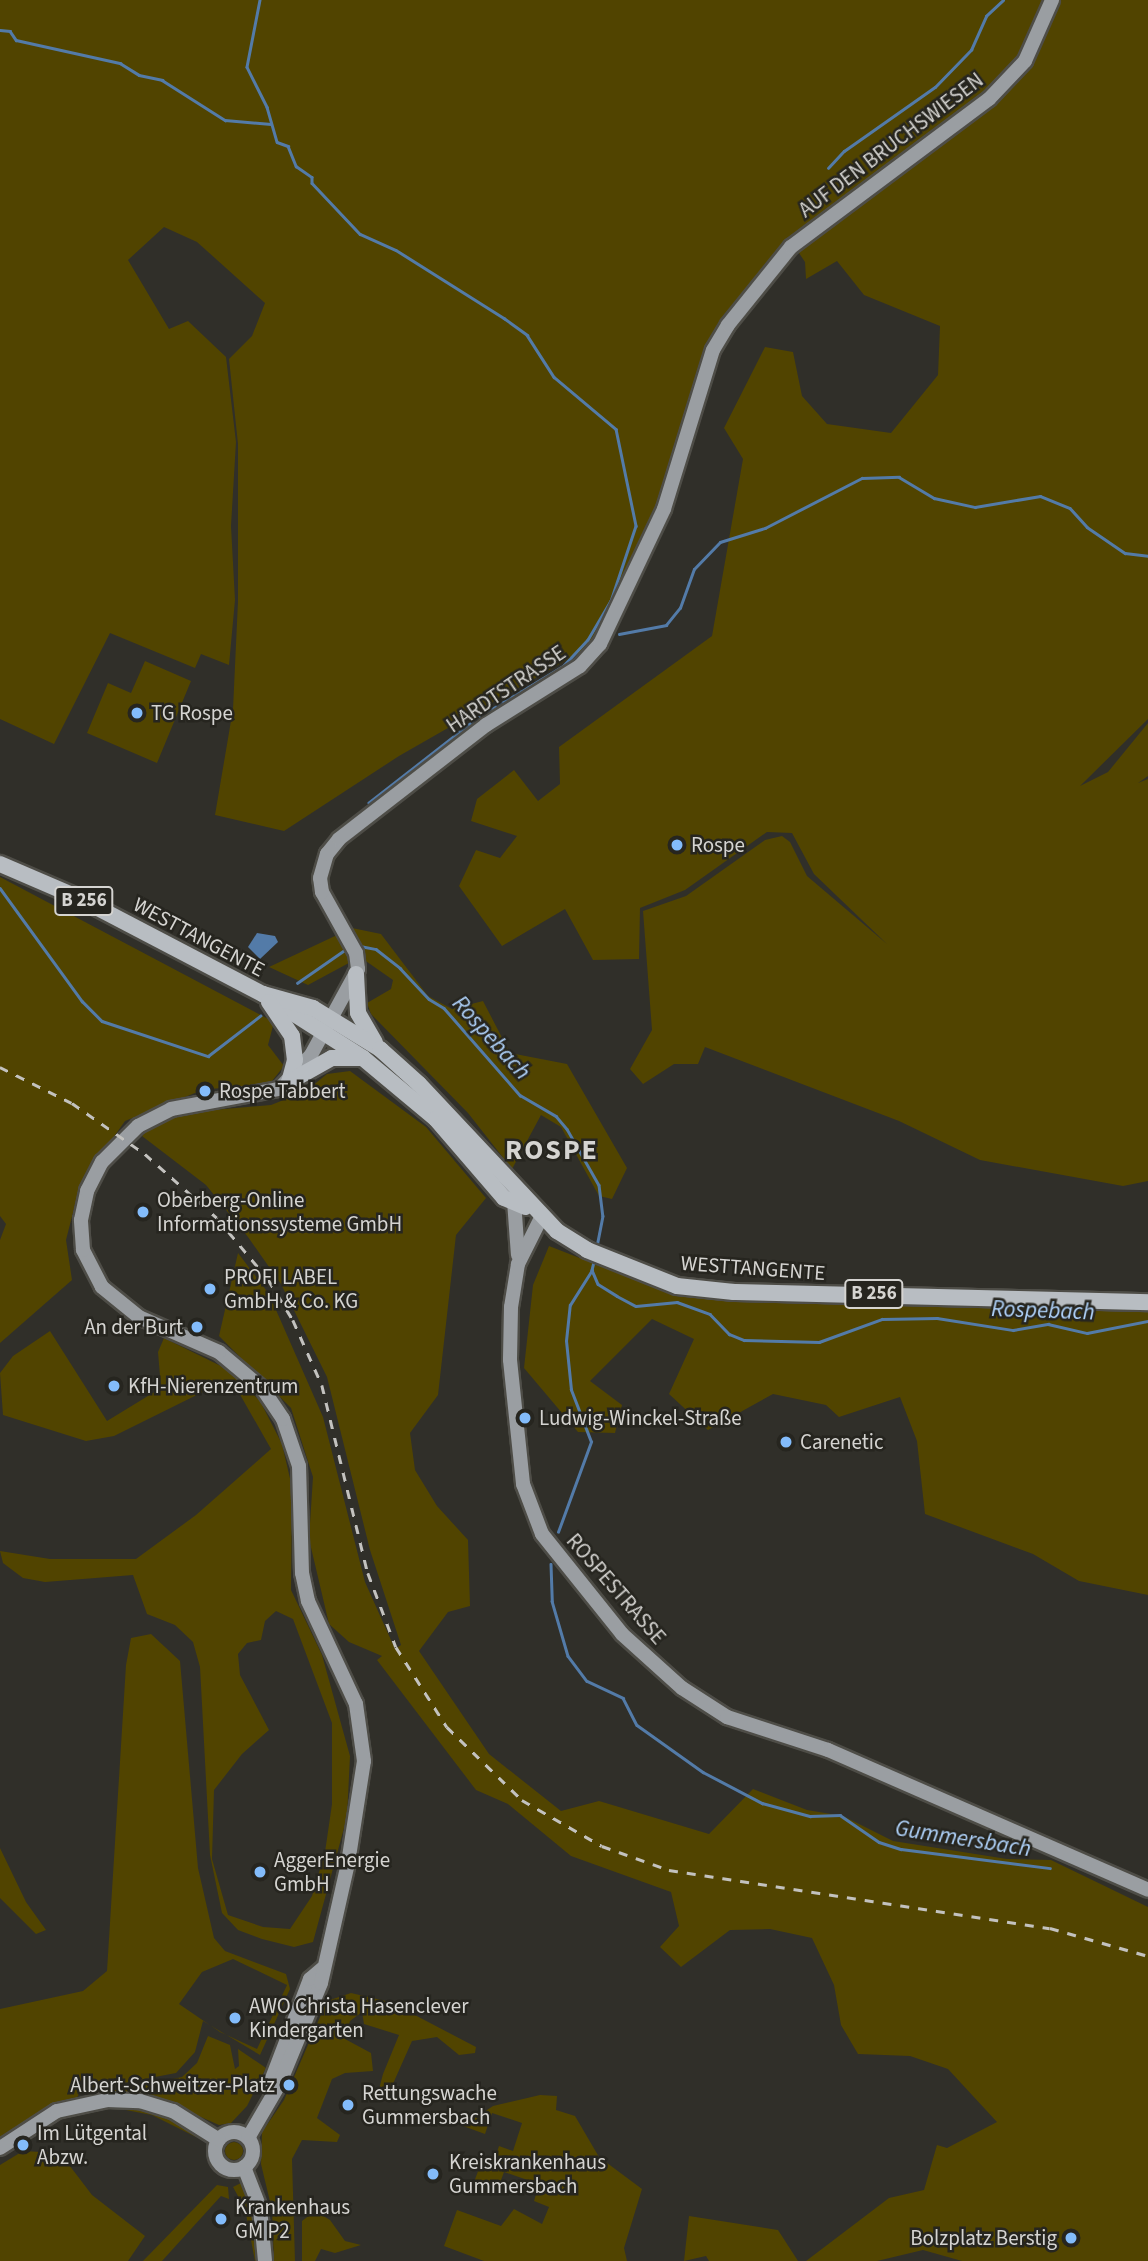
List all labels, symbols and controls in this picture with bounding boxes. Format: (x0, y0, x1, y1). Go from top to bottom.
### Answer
street label: AUF DEN BRUCHSWIESEN (794, 67, 988, 223)
street label: HARDTSTRASSE (442, 640, 570, 738)
place label: TG Rospe (151, 700, 233, 726)
marker: TG Rospe (129, 705, 145, 721)
place label: Rospe (691, 832, 745, 858)
marker: Rospe (669, 837, 685, 853)
road number: B 256 (54, 886, 114, 917)
street label: WESTTANGENTE (129, 892, 269, 982)
water label: Rospebach (446, 990, 536, 1086)
place label: Rospe Tabbert (219, 1078, 345, 1104)
marker: Rospe Tabbert (197, 1083, 213, 1099)
district label: ROSPE (506, 1133, 598, 1167)
place label: Oberberg-Online Informationssysteme GmbH (157, 1187, 402, 1237)
marker: Oberberg-Online Informationssysteme GmbH (135, 1204, 151, 1220)
street label: WESTTANGENTE (680, 1250, 826, 1286)
place label: PROFI LABEL GmbH & Co. KG (224, 1264, 358, 1314)
road number: B 256 (844, 1278, 904, 1310)
marker: PROFI LABEL GmbH & Co. KG (202, 1281, 218, 1297)
water label: Rospebach (991, 1295, 1095, 1327)
place label: An der Burt (84, 1314, 183, 1340)
marker: An der Burt (189, 1319, 205, 1335)
place label: KfH-Nierenzentrum (128, 1373, 298, 1399)
marker: KfH-Nierenzentrum (106, 1378, 122, 1394)
place label: Ludwig-Winckel-Straße (539, 1405, 742, 1431)
marker: Ludwig-Winckel-Straße (517, 1410, 533, 1426)
place label: Carenetic (800, 1429, 884, 1455)
marker: Carenetic (778, 1434, 794, 1450)
street label: ROSPESTRASSE (561, 1528, 671, 1650)
water label: Gummersbach (893, 1815, 1033, 1863)
place label: AggerEnergie GmbH (274, 1847, 390, 1897)
marker: AggerEnergie GmbH (252, 1864, 268, 1880)
place label: AWO Christa Hasenclever Kindergarten (249, 1993, 468, 2043)
marker: AWO Christa Hasenclever Kindergarten (227, 2010, 243, 2026)
place label: Albert-Schweitzer-Platz (70, 2072, 275, 2098)
marker: Albert-Schweitzer-Platz (281, 2077, 297, 2093)
place label: Rettungswache Gummersbach (362, 2080, 497, 2130)
marker: Rettungswache Gummersbach (340, 2097, 356, 2113)
place label: Im Lütgental Abzw. (37, 2120, 147, 2170)
marker: Im Lütgental Abzw. (15, 2137, 31, 2153)
place label: Kreiskrankenhaus Gummersbach (449, 2149, 606, 2199)
marker: Kreiskrankenhaus Gummersbach (423, 2164, 443, 2184)
place label: Krankenhaus GM P2 (235, 2194, 350, 2244)
marker: Krankenhaus GM P2 (213, 2211, 229, 2227)
place label: Bolzplatz Berstig (910, 2225, 1057, 2251)
marker: Bolzplatz Berstig (1063, 2230, 1079, 2246)

